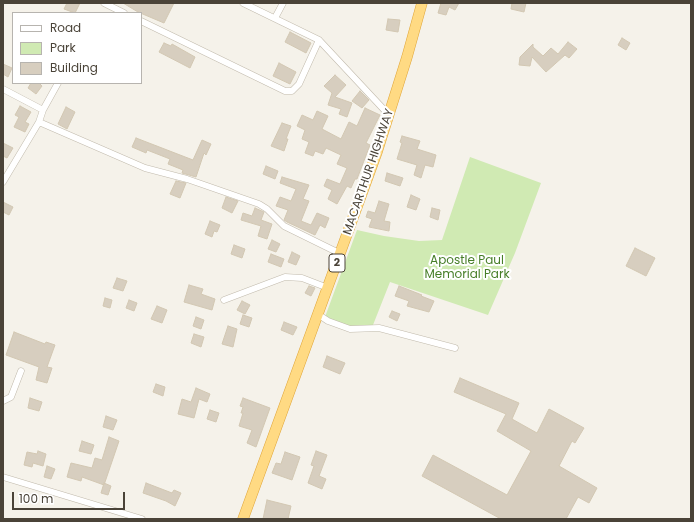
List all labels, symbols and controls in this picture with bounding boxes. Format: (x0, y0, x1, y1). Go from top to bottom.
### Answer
legend (12, 12, 142, 84)
text: Road (50, 19, 81, 36)
text: Park (50, 39, 76, 56)
text: Building (50, 59, 98, 76)
street label: MACARTHUR HIGHWAY (341, 107, 397, 237)
road number: 2 (329, 254, 345, 272)
park label: Apostle Paul Memorial Park (424, 254, 510, 282)
scale bar (14, 484, 127, 510)
text: 100 m (19, 490, 53, 507)

